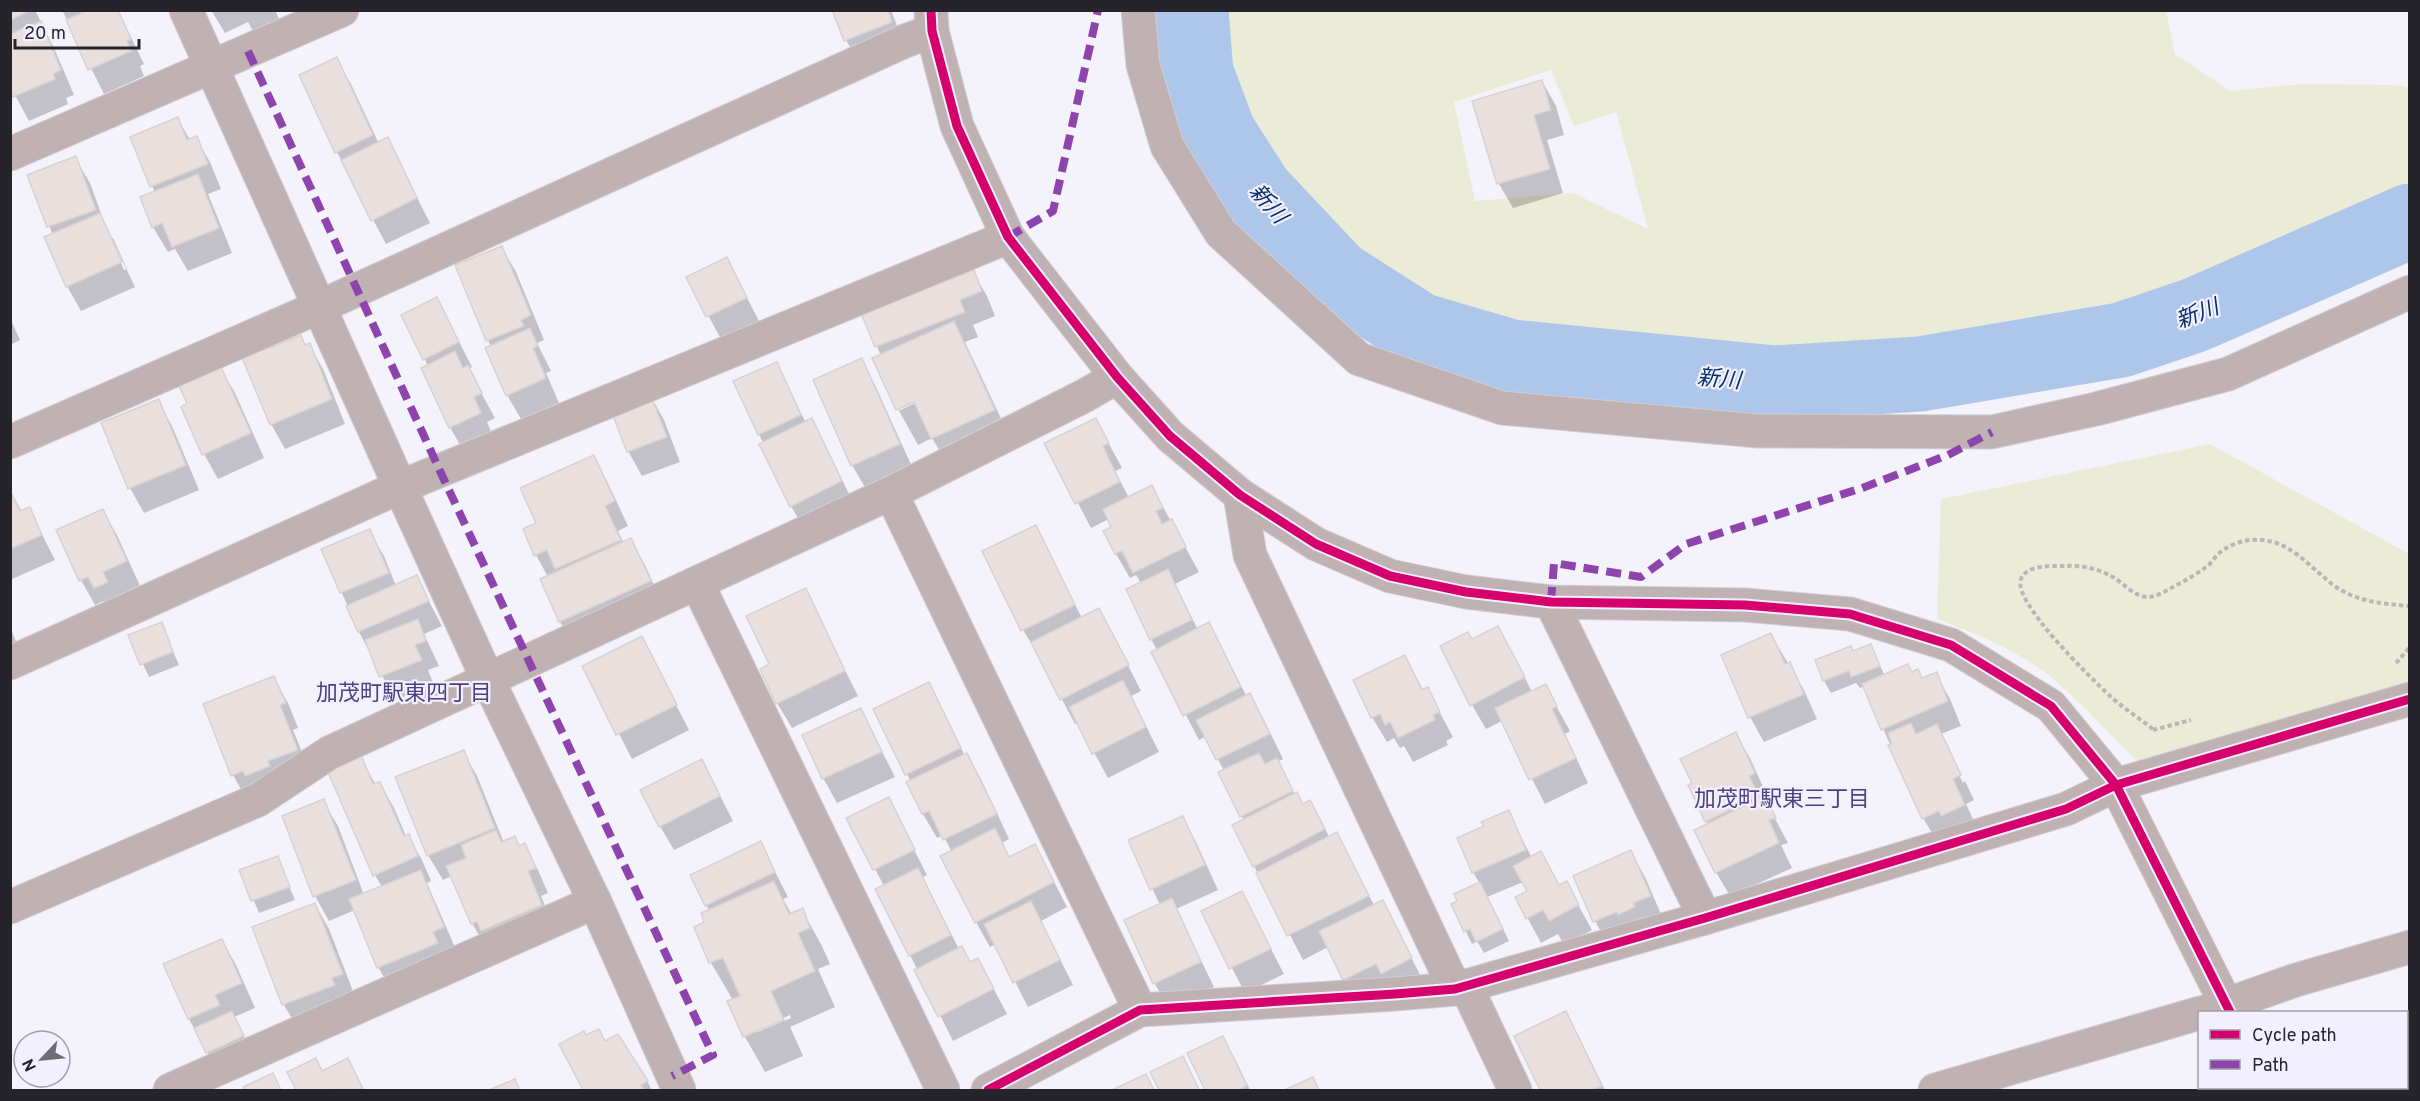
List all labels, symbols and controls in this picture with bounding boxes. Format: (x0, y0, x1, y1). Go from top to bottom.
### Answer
scale bar (15, 12, 140, 50)
text: 20 m (24, 23, 66, 46)
water label: 新川 (1242, 179, 1293, 232)
water label: 新川 (2173, 294, 2225, 336)
water label: 新川 (1696, 365, 1744, 396)
district label: 加茂町駅東四丁目 (316, 681, 492, 708)
district label: 加茂町駅東三丁目 (1694, 787, 1870, 814)
legend (2198, 1011, 2408, 1089)
text: Cycle path (2252, 1025, 2337, 1048)
north arrow (12, 1029, 72, 1089)
text: N (19, 1055, 42, 1074)
text: Path (2252, 1055, 2289, 1078)

